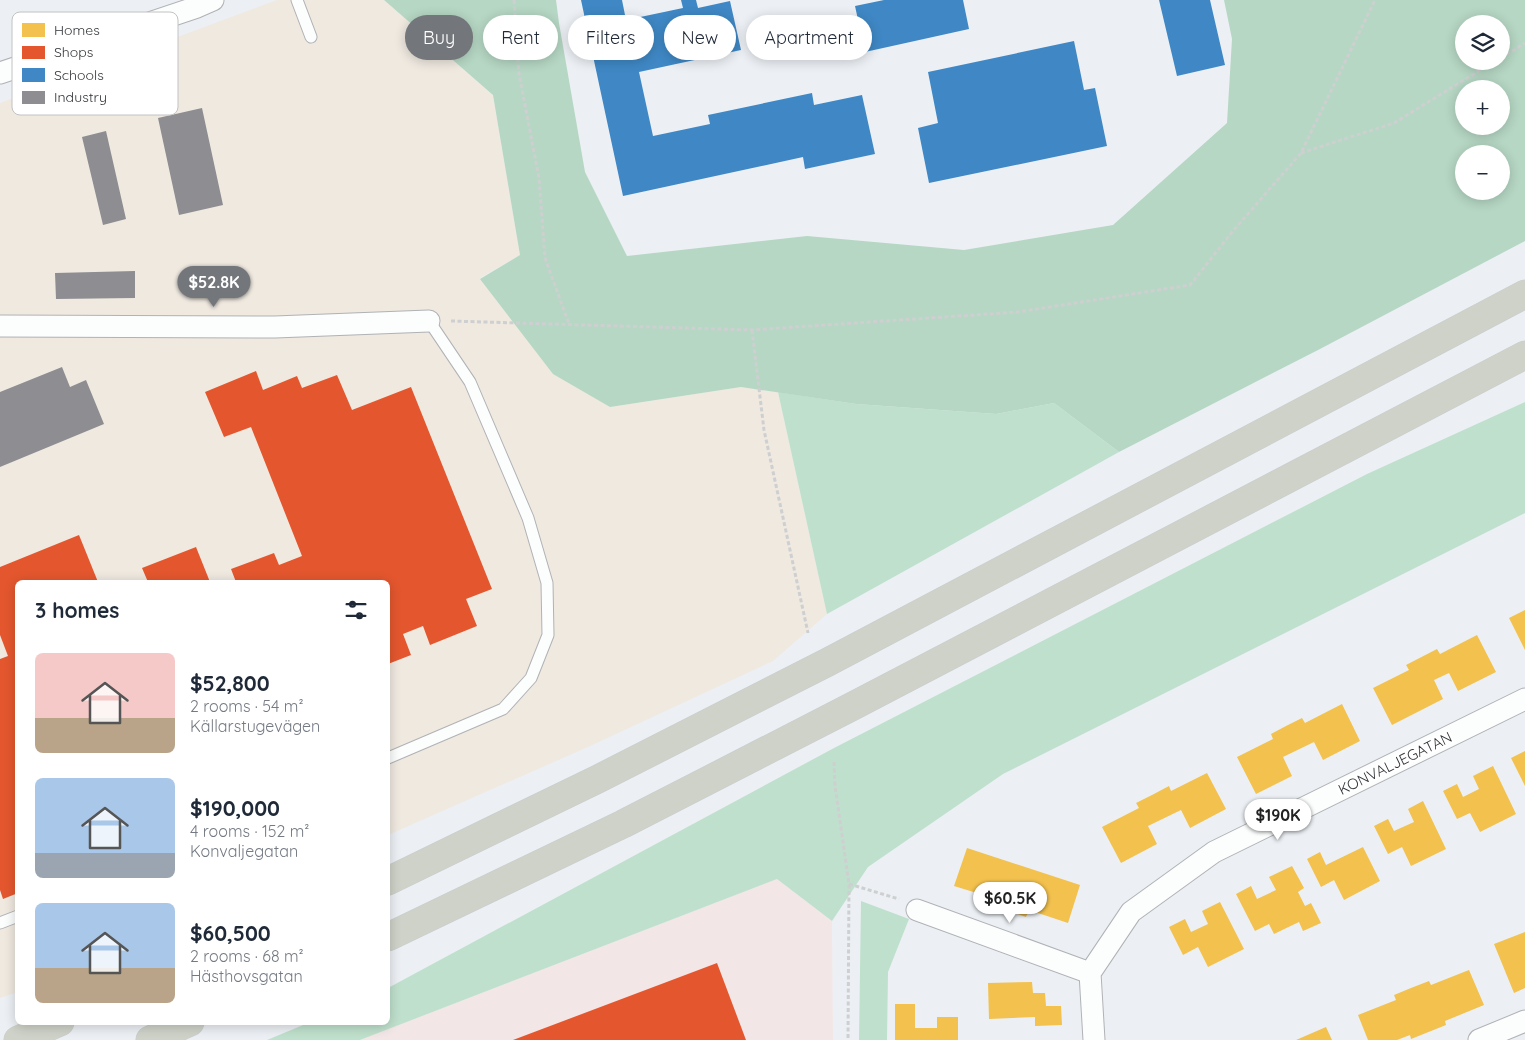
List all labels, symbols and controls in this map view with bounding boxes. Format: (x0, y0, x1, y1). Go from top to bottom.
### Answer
legend (12, 12, 178, 115)
chip: Buy (405, 15, 473, 60)
chip: Rent (483, 15, 558, 60)
chip: Filters (568, 15, 654, 60)
chip: New (664, 15, 736, 60)
chip: Apartment (746, 15, 872, 60)
map controls (1455, 15, 1510, 200)
button: layers (1455, 15, 1510, 70)
text: Homes (54, 21, 100, 39)
text: Shops (54, 43, 93, 61)
text: Schools (54, 66, 104, 84)
button: + (1455, 80, 1510, 135)
text: Industry (54, 88, 107, 106)
button: − (1455, 145, 1510, 200)
pin: $52.8K (173, 266, 255, 308)
text: $52.8K (188, 272, 240, 292)
icon: filters (342, 596, 370, 624)
text: 3 homes (35, 597, 119, 623)
text: $52,800 (190, 670, 270, 696)
icon: home (75, 673, 135, 733)
text: 2 rooms · 54 m² (190, 696, 304, 716)
text: Källarstugevägen (190, 716, 320, 736)
street label: KONVALJEGATAN (1335, 727, 1455, 799)
text: $190,000 (190, 795, 280, 821)
icon: home (75, 798, 135, 858)
pin: $190K (1243, 798, 1313, 841)
text: $190K (1255, 805, 1301, 825)
text: 4 rooms · 152 m² (190, 821, 309, 841)
text: Konvaljegatan (190, 841, 298, 861)
pin: $60.5K (969, 882, 1051, 924)
text: $60.5K (984, 888, 1036, 908)
text: $60,500 (190, 920, 271, 946)
icon: home (75, 923, 135, 983)
text: 2 rooms · 68 m² (190, 946, 304, 966)
text: Hästhovsgatan (190, 966, 303, 986)

